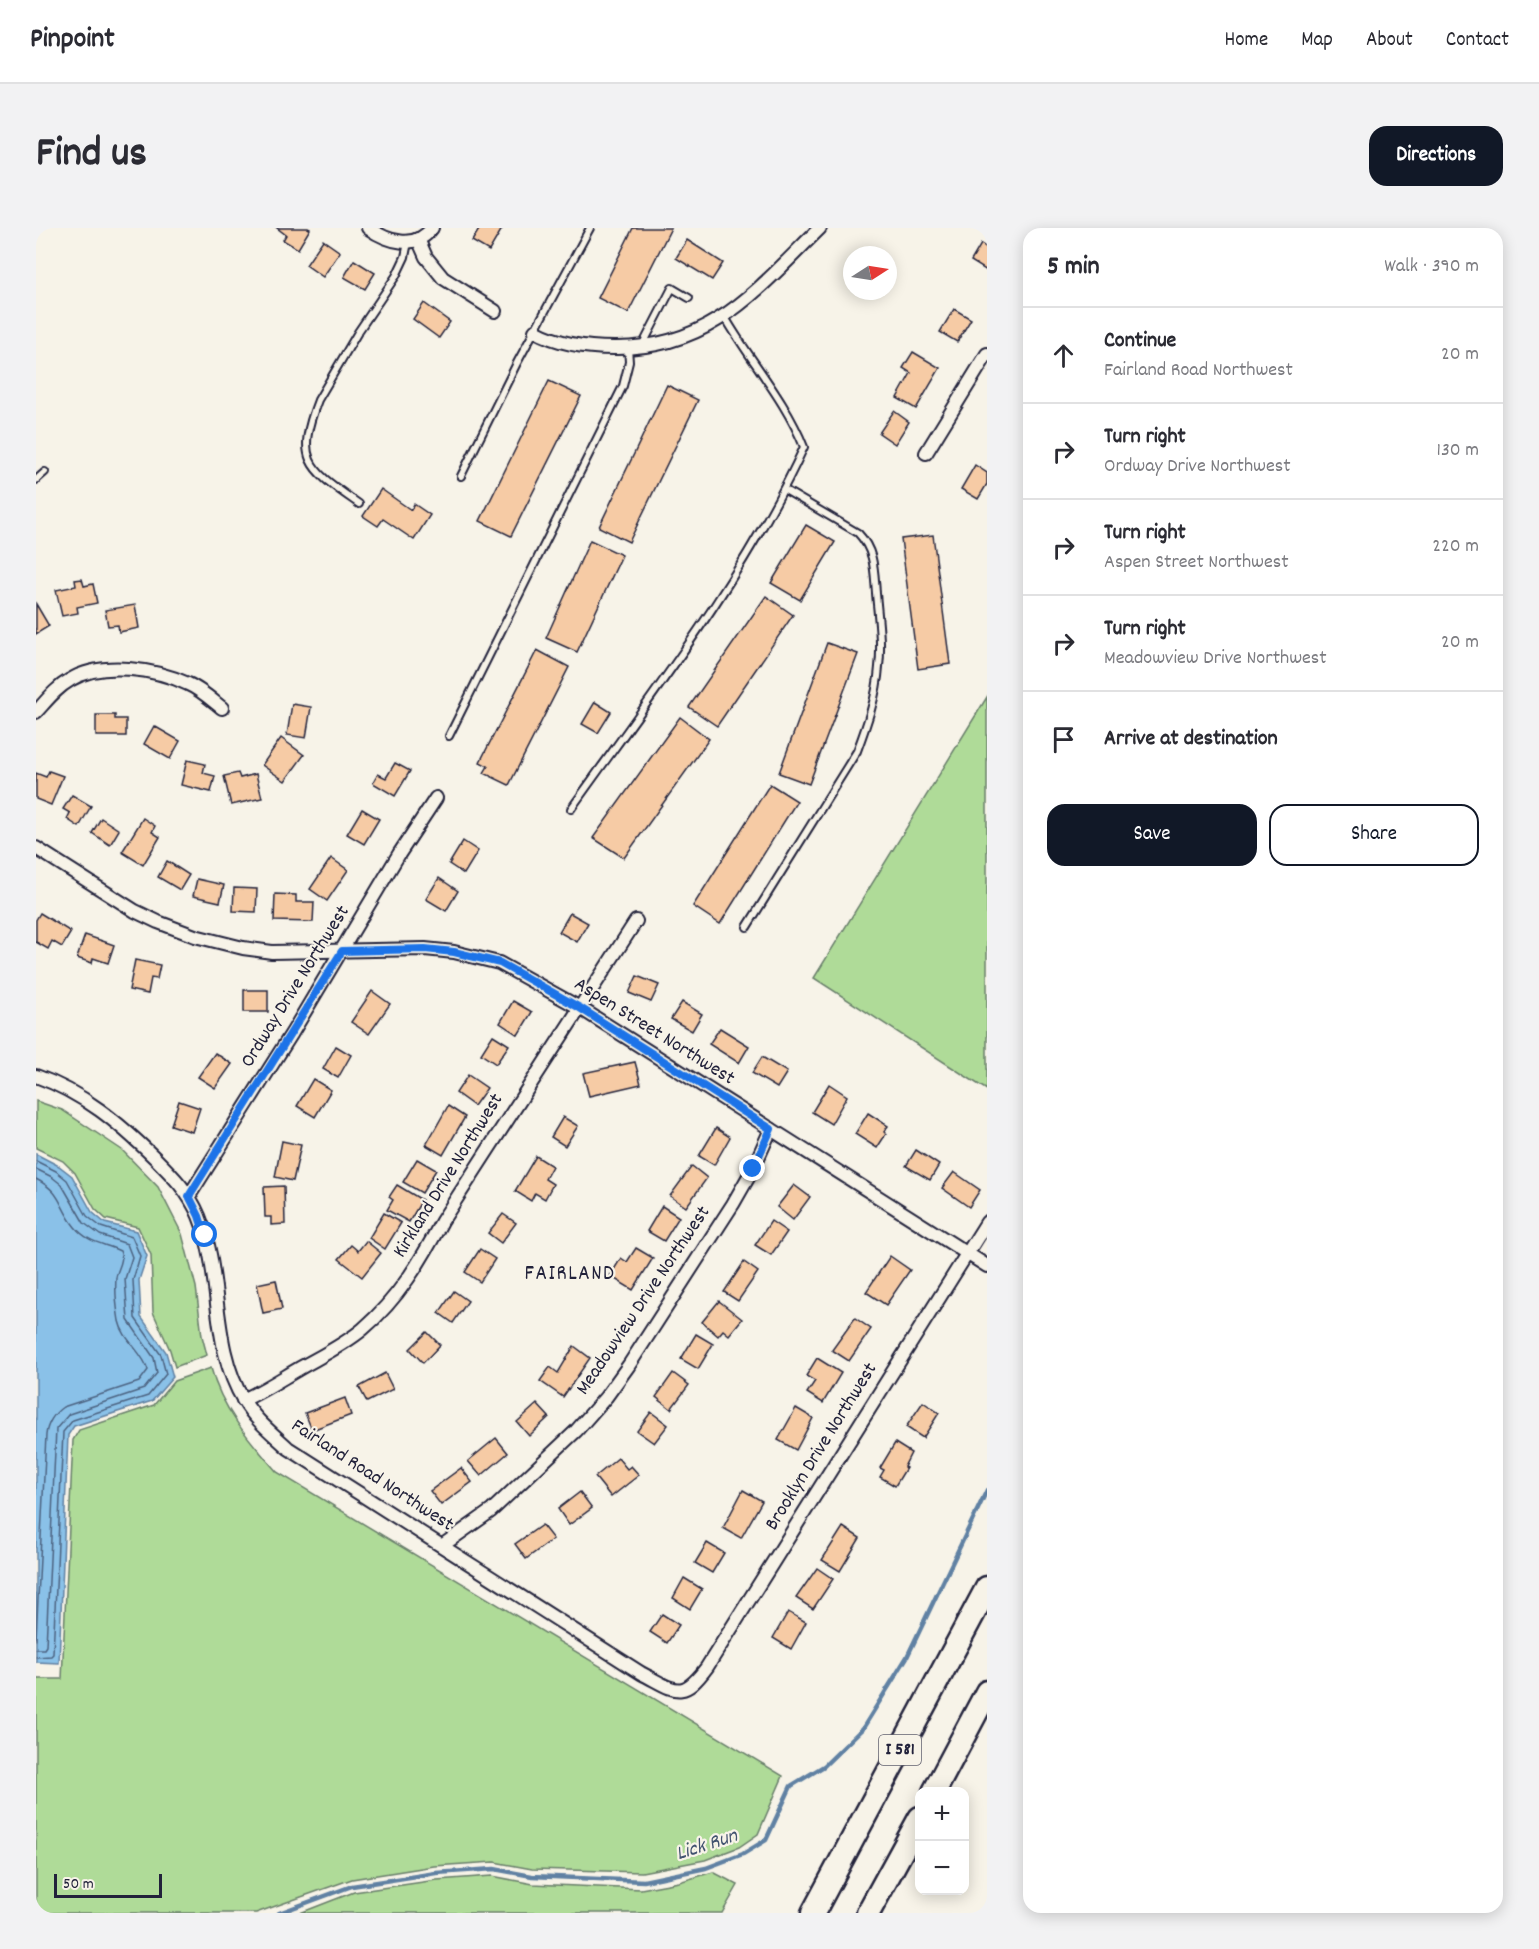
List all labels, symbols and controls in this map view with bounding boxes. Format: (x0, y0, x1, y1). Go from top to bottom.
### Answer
text: Pinpoint (30, 21, 115, 61)
text: Home (1224, 26, 1268, 56)
text: Map (1301, 26, 1333, 56)
text: About (1366, 26, 1413, 56)
text: Contact (1446, 26, 1509, 56)
text: Find us (36, 126, 147, 186)
button: Directions (1369, 126, 1503, 186)
north arrow (843, 246, 897, 300)
text: 5 min (1047, 249, 1100, 286)
text: Walk · 390 m (1384, 253, 1479, 281)
text: Continue (1104, 326, 1176, 357)
icon: ahead (1047, 339, 1080, 372)
text: 20 m (1441, 341, 1479, 369)
text: Fairland Road Northwest (1104, 357, 1293, 385)
text: Turn right (1104, 422, 1186, 453)
icon: right (1047, 435, 1080, 468)
text: 130 m (1437, 437, 1479, 465)
text: Ordway Drive Northwest (1104, 453, 1291, 481)
text: Turn right (1104, 518, 1186, 549)
icon: right (1047, 531, 1080, 564)
text: 220 m (1432, 533, 1479, 561)
text: Aspen Street Northwest (1104, 549, 1289, 577)
text: Turn right (1104, 614, 1186, 645)
icon: right (1047, 627, 1080, 660)
text: 20 m (1441, 629, 1479, 657)
text: Meadowview Drive Northwest (1104, 645, 1327, 673)
icon: arrive (1047, 723, 1080, 756)
text: Arrive at destination (1104, 724, 1278, 755)
button: Save (1047, 804, 1257, 866)
button: Share (1269, 804, 1479, 866)
street label: Ordway Drive Northwest (235, 900, 357, 1074)
street label: Aspen Street Northwest (568, 971, 740, 1093)
street label: Kirkland Drive Northwest (387, 1088, 511, 1264)
route end (739, 1155, 765, 1181)
street label: Meadowview Drive Northwest (570, 1201, 718, 1401)
route start (191, 1221, 217, 1247)
district label: FAIRLAND (525, 1260, 615, 1290)
street label: Brooklyn Drive Northwest (759, 1358, 885, 1536)
street label: Fairland Road Northwest (285, 1413, 459, 1539)
road number: I 581 (879, 1735, 921, 1765)
map controls (915, 1787, 969, 1895)
button: + (915, 1787, 969, 1841)
water label: Lick Run (672, 1822, 743, 1870)
button: − (915, 1841, 969, 1895)
scale bar (54, 1871, 162, 1898)
text: 50 m (63, 1873, 94, 1896)

